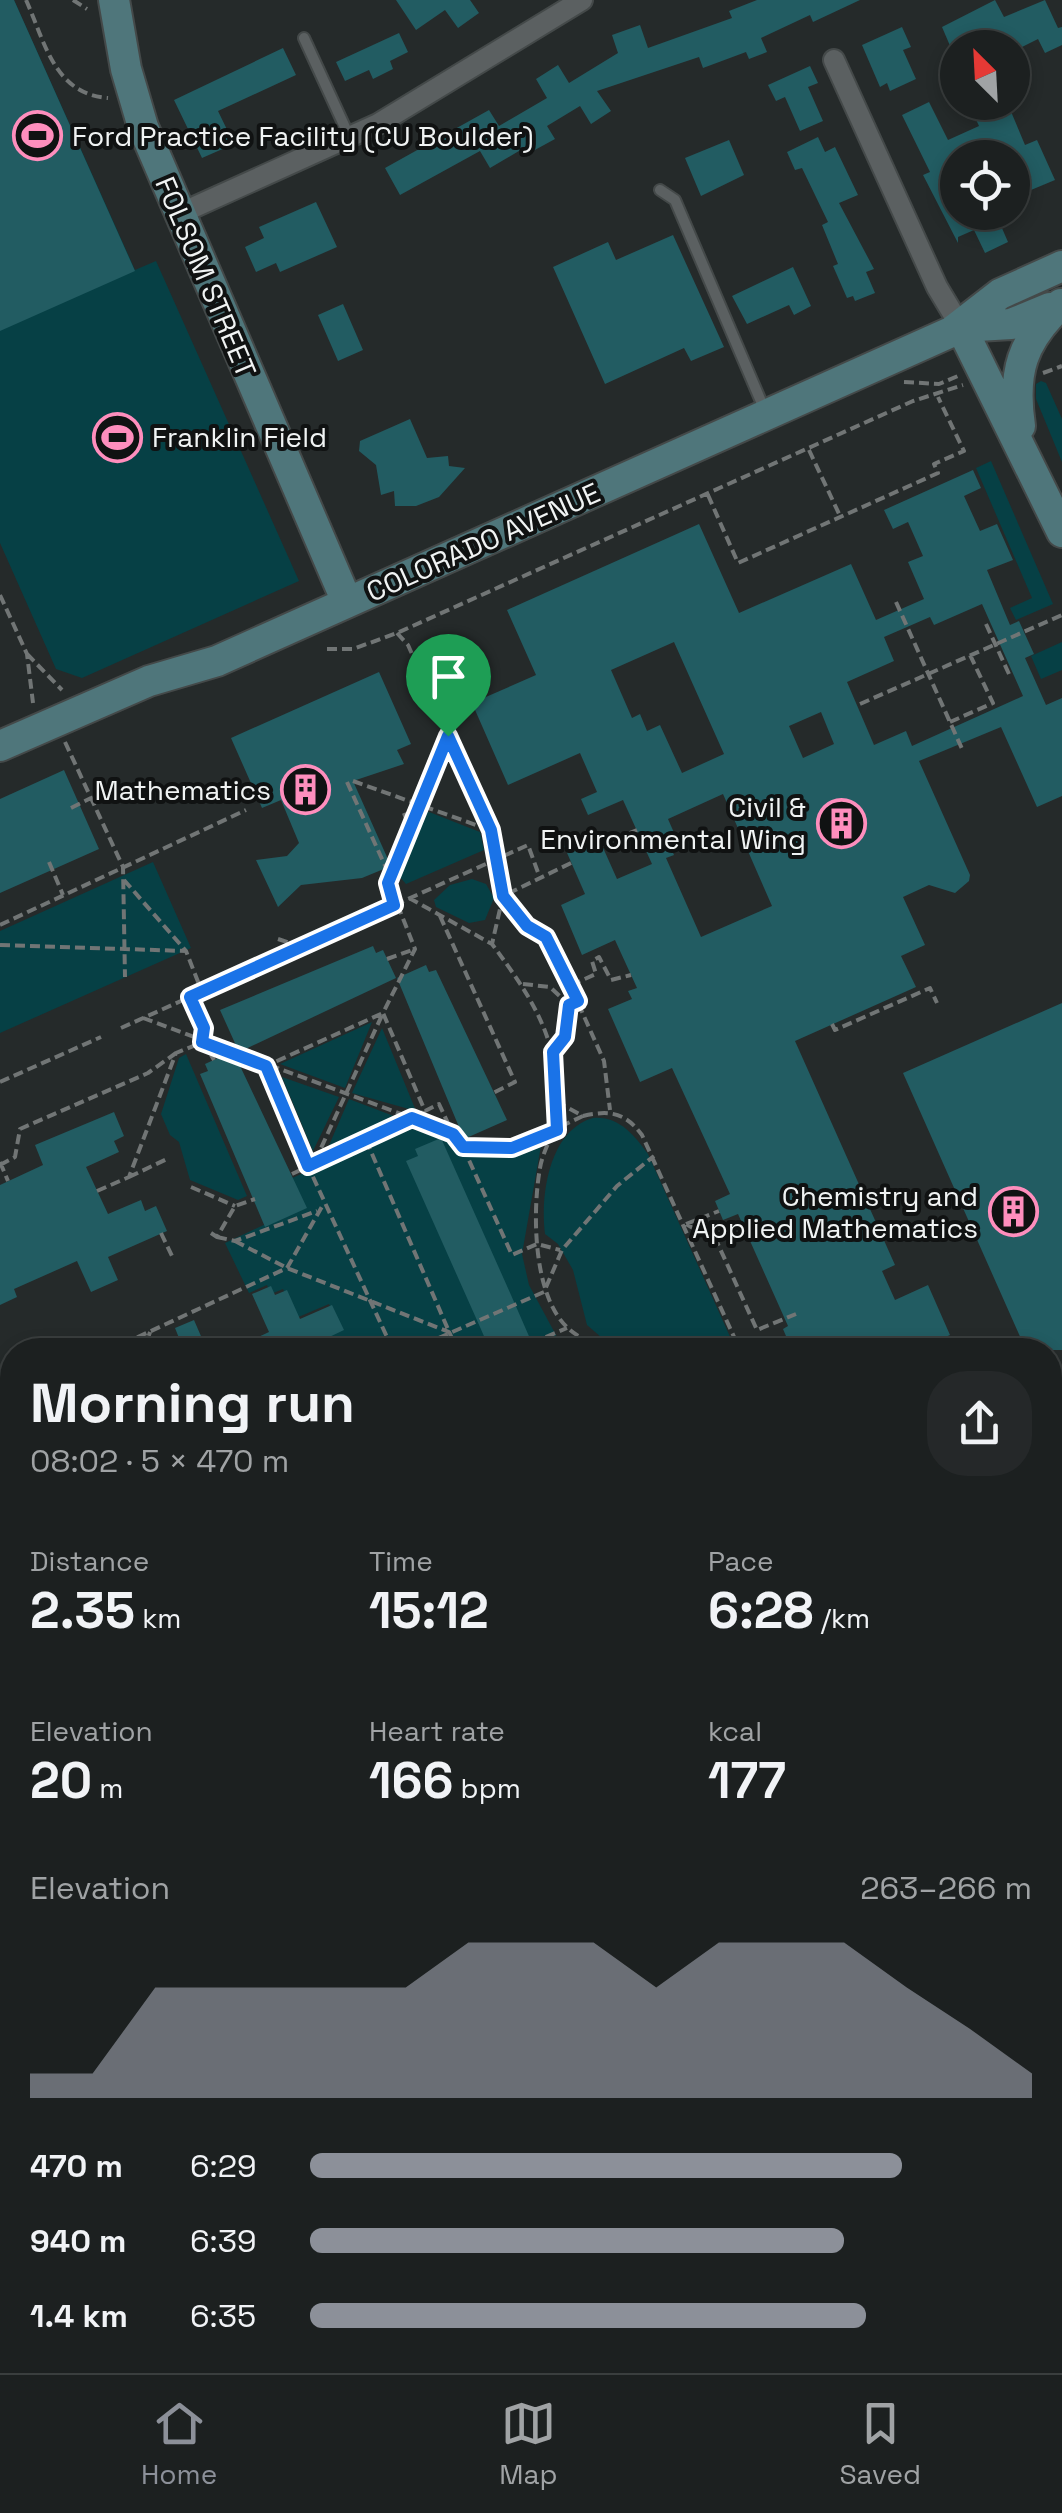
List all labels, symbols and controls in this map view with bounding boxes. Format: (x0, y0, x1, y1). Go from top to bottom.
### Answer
north arrow (940, 30, 1030, 120)
map controls (940, 30, 1030, 230)
sports icon: Ford Practice Facility (CU Boulder) (11, 110, 63, 162)
place label: Ford Practice Facility (CU Boulder) (72, 118, 533, 154)
button: locate (940, 140, 1030, 230)
street label: FOLSOM STREET (147, 171, 265, 383)
sports icon: Franklin Field (91, 411, 143, 463)
place label: Franklin Field (152, 419, 327, 455)
street label: COLORADO AVENUE (361, 474, 605, 610)
pin (406, 634, 491, 737)
icon: arrive (421, 649, 476, 704)
building icon: Mathematics (280, 764, 332, 816)
place label: Mathematics (94, 772, 271, 808)
place label: Civil & Environmental Wing (540, 789, 806, 857)
building icon: Civil & Environmental Wing (815, 797, 867, 849)
place label: Chemistry and Applied Mathematics (692, 1178, 978, 1246)
building icon: Chemistry and Applied Mathematics (987, 1186, 1039, 1238)
text: Morning run (30, 1368, 355, 1438)
button: share (927, 1371, 1032, 1476)
text: 08:02 · 5 × 470 m (30, 1441, 289, 1481)
text: Distance (30, 1543, 149, 1579)
text: Time (369, 1543, 433, 1579)
text: Pace (708, 1543, 774, 1579)
text: 2.35 (30, 1579, 135, 1643)
text: 15:12 (369, 1579, 489, 1643)
text: 6:28 (708, 1579, 814, 1643)
text: km (135, 1600, 181, 1636)
text: /km (814, 1600, 870, 1636)
text: Elevation (30, 1713, 153, 1749)
text: Heart rate (369, 1713, 505, 1749)
text: kcal (708, 1713, 762, 1749)
text: 20 (30, 1749, 92, 1813)
text: 166 (369, 1749, 453, 1813)
text: 177 (708, 1749, 786, 1813)
text: m (92, 1770, 123, 1806)
text: bpm (453, 1770, 521, 1806)
text: Elevation (30, 1868, 170, 1908)
text: 263–266 m (860, 1868, 1032, 1908)
text: 470 m (30, 2146, 123, 2186)
text: 6:29 (190, 2146, 256, 2186)
text: 940 m (30, 2221, 126, 2261)
text: 6:39 (190, 2221, 257, 2261)
text: 1.4 km (30, 2296, 128, 2336)
text: 6:35 (190, 2296, 256, 2336)
tab: Home (141, 2396, 217, 2492)
tab: Map (499, 2396, 558, 2492)
tab: Saved (839, 2396, 921, 2492)

